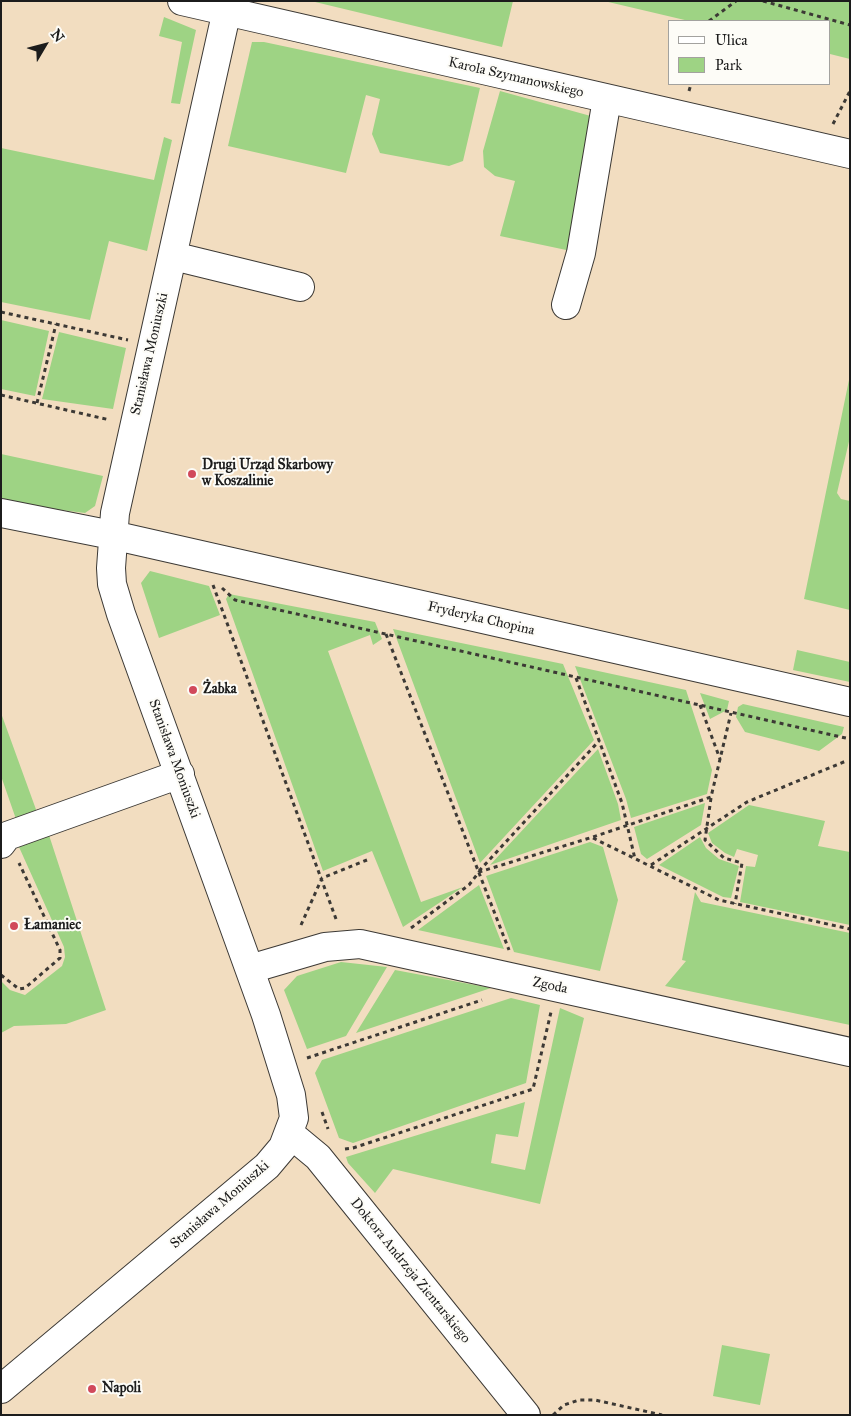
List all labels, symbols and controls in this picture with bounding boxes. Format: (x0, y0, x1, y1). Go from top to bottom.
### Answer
north arrow (20, 20, 70, 70)
legend (668, 20, 831, 85)
text: N (47, 26, 68, 46)
text: Ulica (715, 31, 748, 49)
street label: Karola Szymanowskiego (447, 54, 585, 102)
text: Park (715, 56, 742, 74)
street label: Stanisława Moniuszki (128, 291, 172, 417)
place label: Drugi Urząd Skarbowy w Koszalinie (202, 458, 333, 491)
marker: Drugi Urząd Skarbowy w Koszalinie (186, 468, 198, 480)
street label: Fryderyka Chopina (426, 599, 536, 639)
place label: Żabka (203, 682, 237, 698)
marker: Żabka (187, 684, 199, 696)
street label: Stanisława Moniuszki (145, 697, 203, 821)
place label: Łamaniec (24, 918, 81, 934)
marker: Łamaniec (8, 920, 20, 932)
street label: Zgoda (531, 974, 569, 998)
street label: Stanisława Moniuszki (167, 1158, 273, 1252)
street label: Doktora Andrzeja Zientarskiego (346, 1195, 474, 1347)
place label: Napoli (102, 1381, 141, 1397)
marker: Napoli (86, 1383, 98, 1395)

